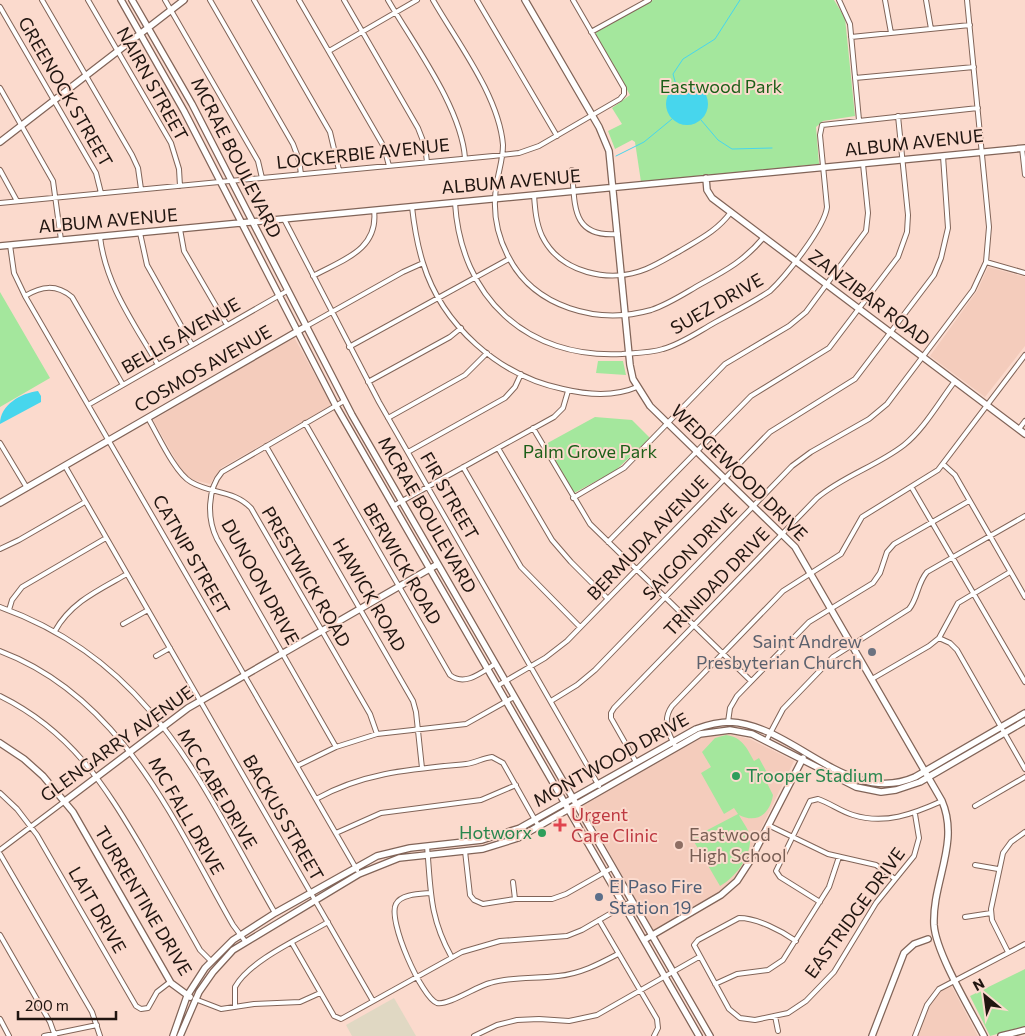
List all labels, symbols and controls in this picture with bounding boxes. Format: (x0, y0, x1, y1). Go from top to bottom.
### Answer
street label: GREENOCK STREET (14, 13, 118, 170)
street label: NAIRN STREET (112, 23, 193, 144)
street label: MCRAE BOULEVARD (187, 74, 287, 241)
park label: Eastwood Park (660, 75, 783, 97)
street label: ALBUM AVENUE (843, 124, 984, 160)
street label: LOCKERBIE AVENUE (275, 133, 451, 173)
street label: ALBUM AVENUE (440, 164, 581, 198)
street label: ALBUM AVENUE (37, 203, 178, 237)
street label: ZANZIBAR ROAD (805, 244, 935, 350)
street label: SUEZ DRIVE (666, 268, 767, 338)
street label: BELLIS AVENUE (117, 292, 244, 378)
street label: COSMOS AVENUE (130, 320, 275, 416)
street label: WEDGEWOOD DRIVE (667, 400, 812, 545)
street label: MCRAE BOULEVARD (374, 432, 482, 597)
park label: Palm Grove Park (523, 440, 657, 462)
street label: FIR STREET (416, 448, 484, 543)
street label: BERMUDA AVENUE (582, 470, 712, 604)
street label: CATNIP STREET (149, 491, 235, 618)
street label: SAIGON DRIVE (637, 498, 741, 604)
street label: BERWICK ROAD (359, 499, 447, 628)
street label: PRESTWICK ROAD (258, 502, 356, 651)
street label: DUNOON DRIVE (217, 515, 304, 648)
street label: TRINIDAD DRIVE (659, 522, 774, 640)
street label: HAWICK ROAD (328, 534, 411, 655)
place label: Saint Andrew Presbyterian Church (696, 630, 862, 673)
marker: Saint Andrew Presbyterian Church (866, 646, 878, 658)
street label: GLENGARRY AVENUE (36, 680, 197, 806)
street label: MONTWOOD DRIVE (529, 707, 692, 811)
street label: MC CABE DRIVE (173, 724, 262, 853)
street label: BACKUS STREET (239, 751, 329, 884)
street label: MC FALL DRIVE (144, 753, 229, 878)
place label: Trooper Stadium (746, 764, 883, 786)
marker: Trooper Stadium (730, 770, 742, 782)
place label: Urgent Care Clinic (571, 803, 658, 846)
marker: Urgent Care Clinic (553, 818, 567, 832)
place label: Hotworx (459, 821, 532, 843)
street label: TURRENTINE DRIVE (90, 822, 197, 979)
place label: Eastwood High School (689, 823, 787, 866)
marker: Hotworx (536, 827, 548, 839)
marker: Eastwood High School (673, 839, 685, 851)
street label: EASTRIDGE DRIVE (799, 843, 909, 982)
street label: LAIT DRIVE (64, 862, 131, 957)
place label: El Paso Fire Station 19 (609, 875, 702, 918)
marker: El Paso Fire Station 19 (593, 891, 605, 903)
north arrow (960, 971, 1010, 1021)
text: N (970, 974, 987, 994)
scale bar (18, 988, 115, 1020)
text: 200 m (25, 996, 69, 1014)

